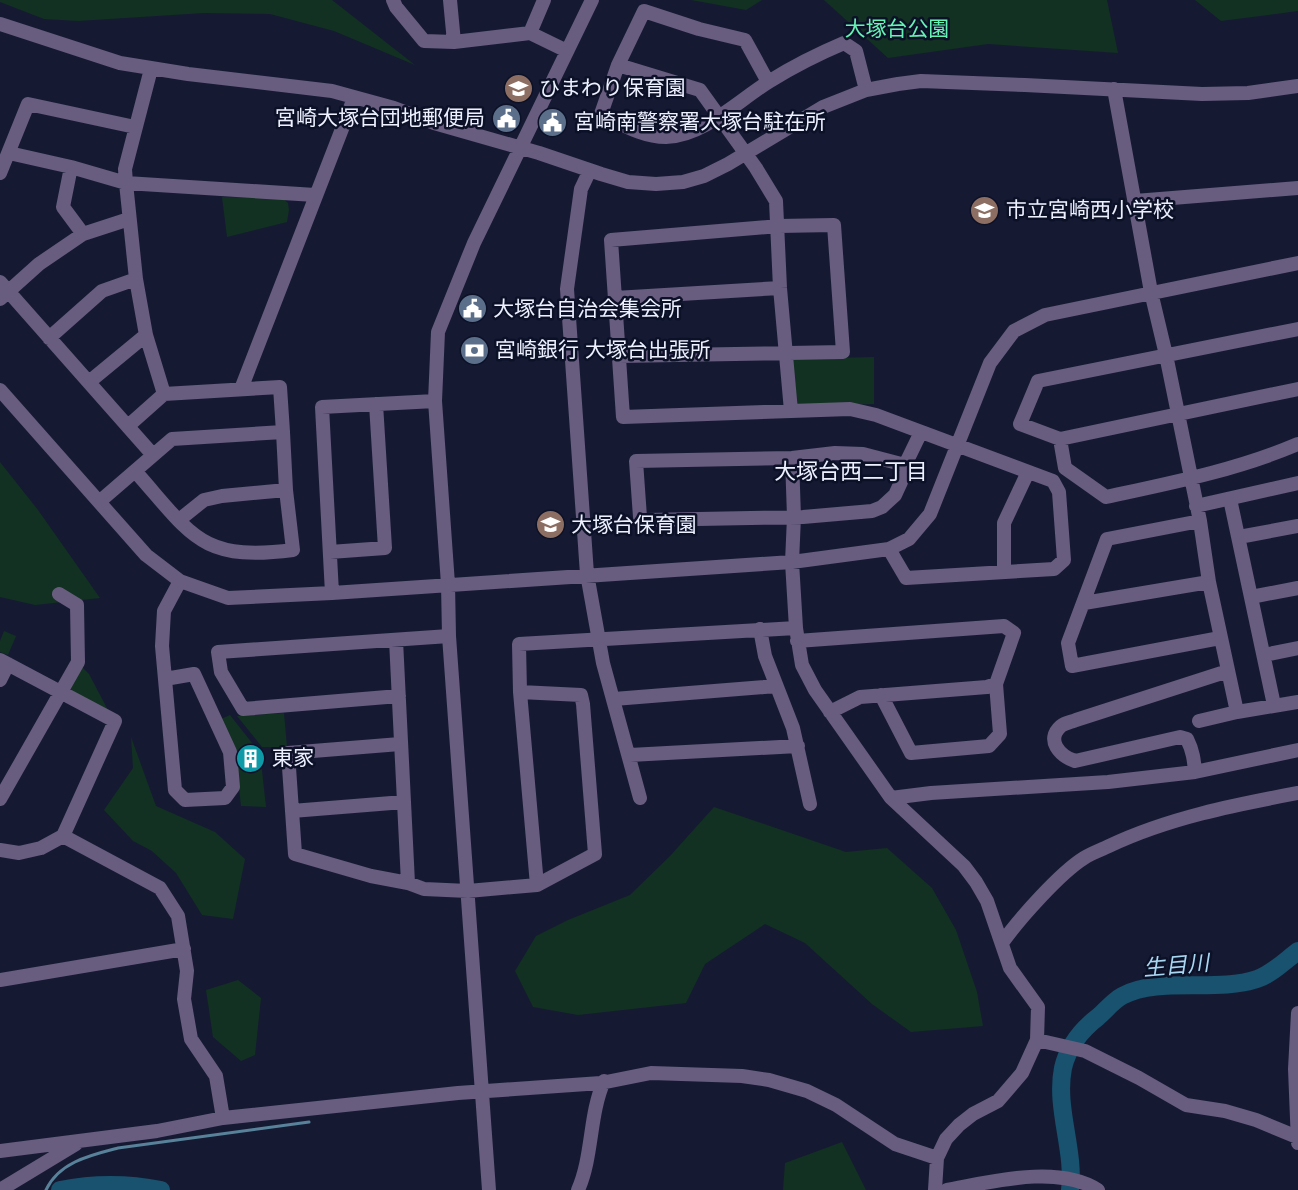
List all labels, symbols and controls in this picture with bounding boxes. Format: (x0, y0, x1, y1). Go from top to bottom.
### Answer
park label: 大塚台公園 (845, 15, 950, 41)
school or university icon: ひまわり保育園 (502, 72, 534, 104)
place label: ひまわり保育園 (539, 74, 686, 100)
public building icon: 宮崎大塚台団地郵便局 (490, 102, 522, 134)
place label: 宮崎大塚台団地郵便局 (275, 104, 485, 130)
public building icon: 宮崎南警察署大塚台駐在所 (537, 106, 569, 138)
place label: 宮崎南警察署大塚台駐在所 (574, 108, 826, 134)
school or university icon: 市立宮崎西小学校 (969, 194, 1001, 226)
place label: 市立宮崎西小学校 (1006, 196, 1174, 222)
public building icon: 大塚台自治会集会所 (456, 293, 488, 325)
place label: 大塚台自治会集会所 (493, 295, 682, 321)
bank icon: 宮崎銀行 大塚台出張所 (458, 334, 490, 366)
place label: 宮崎銀行 大塚台出張所 (495, 336, 711, 362)
district label: 大塚台西二丁目 (774, 457, 928, 485)
school or university icon: 大塚台保育園 (534, 509, 566, 541)
place label: 大塚台保育園 (571, 511, 697, 537)
building icon: 東家 (235, 742, 267, 774)
place label: 東家 (272, 744, 314, 770)
water label: 生目川 (1142, 948, 1212, 982)

